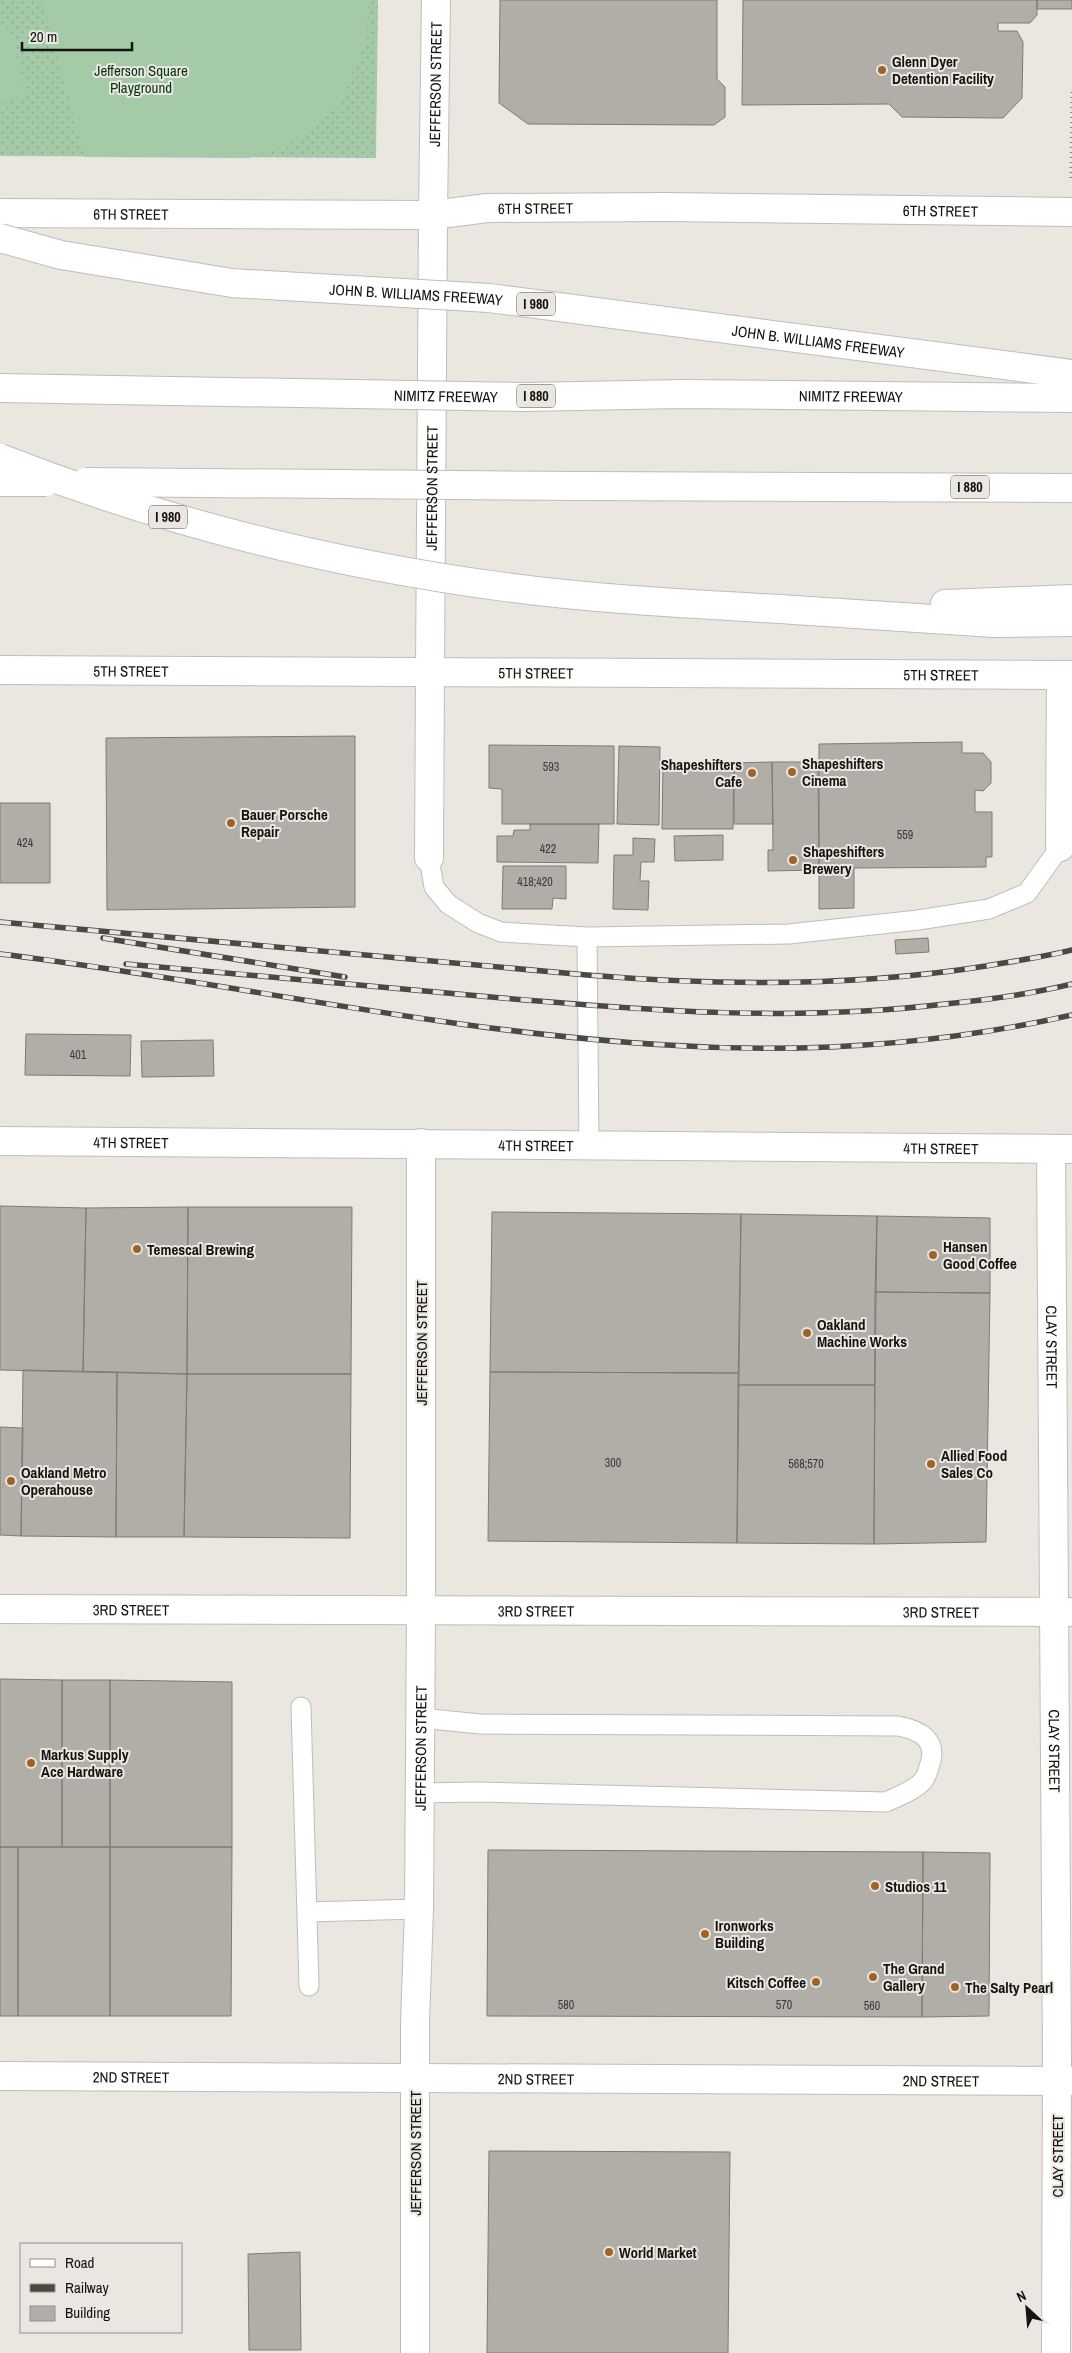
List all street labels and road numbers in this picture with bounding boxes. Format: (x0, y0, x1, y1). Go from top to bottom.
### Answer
street label: JEFFERSON STREET (423, 21, 446, 147)
street label: 6TH STREET (498, 197, 574, 218)
street label: 6TH STREET (903, 199, 979, 221)
street label: 6TH STREET (93, 203, 169, 224)
street label: JOHN B. WILLIAMS FREEWAY (329, 278, 505, 310)
road number: I 980 (517, 292, 555, 316)
street label: JOHN B. WILLIAMS FREEWAY (731, 319, 906, 363)
street label: NIMITZ FREEWAY (394, 384, 499, 407)
road number: I 880 (517, 384, 555, 408)
street label: NIMITZ FREEWAY (799, 385, 904, 407)
street label: JEFFERSON STREET (420, 425, 442, 551)
road number: I 880 (951, 476, 989, 498)
road number: I 980 (149, 506, 187, 528)
street label: 5TH STREET (93, 660, 169, 681)
street label: 5TH STREET (498, 662, 574, 683)
street label: 5TH STREET (903, 664, 979, 685)
street label: 4TH STREET (93, 1131, 169, 1153)
street label: 4TH STREET (498, 1134, 574, 1156)
street label: 4TH STREET (903, 1137, 979, 1159)
street label: JEFFERSON STREET (411, 1280, 432, 1406)
street label: CLAY STREET (1042, 1305, 1063, 1389)
street label: 3RD STREET (93, 1599, 170, 1620)
street label: 3RD STREET (498, 1600, 575, 1621)
street label: 3RD STREET (903, 1601, 980, 1622)
street label: JEFFERSON STREET (409, 1685, 431, 1811)
street label: CLAY STREET (1044, 1709, 1066, 1793)
street label: 2ND STREET (93, 2066, 170, 2087)
street label: 2ND STREET (498, 2068, 575, 2089)
street label: 2ND STREET (903, 2070, 980, 2091)
street label: JEFFERSON STREET (405, 2090, 426, 2216)
street label: CLAY STREET (1047, 2114, 1068, 2197)

